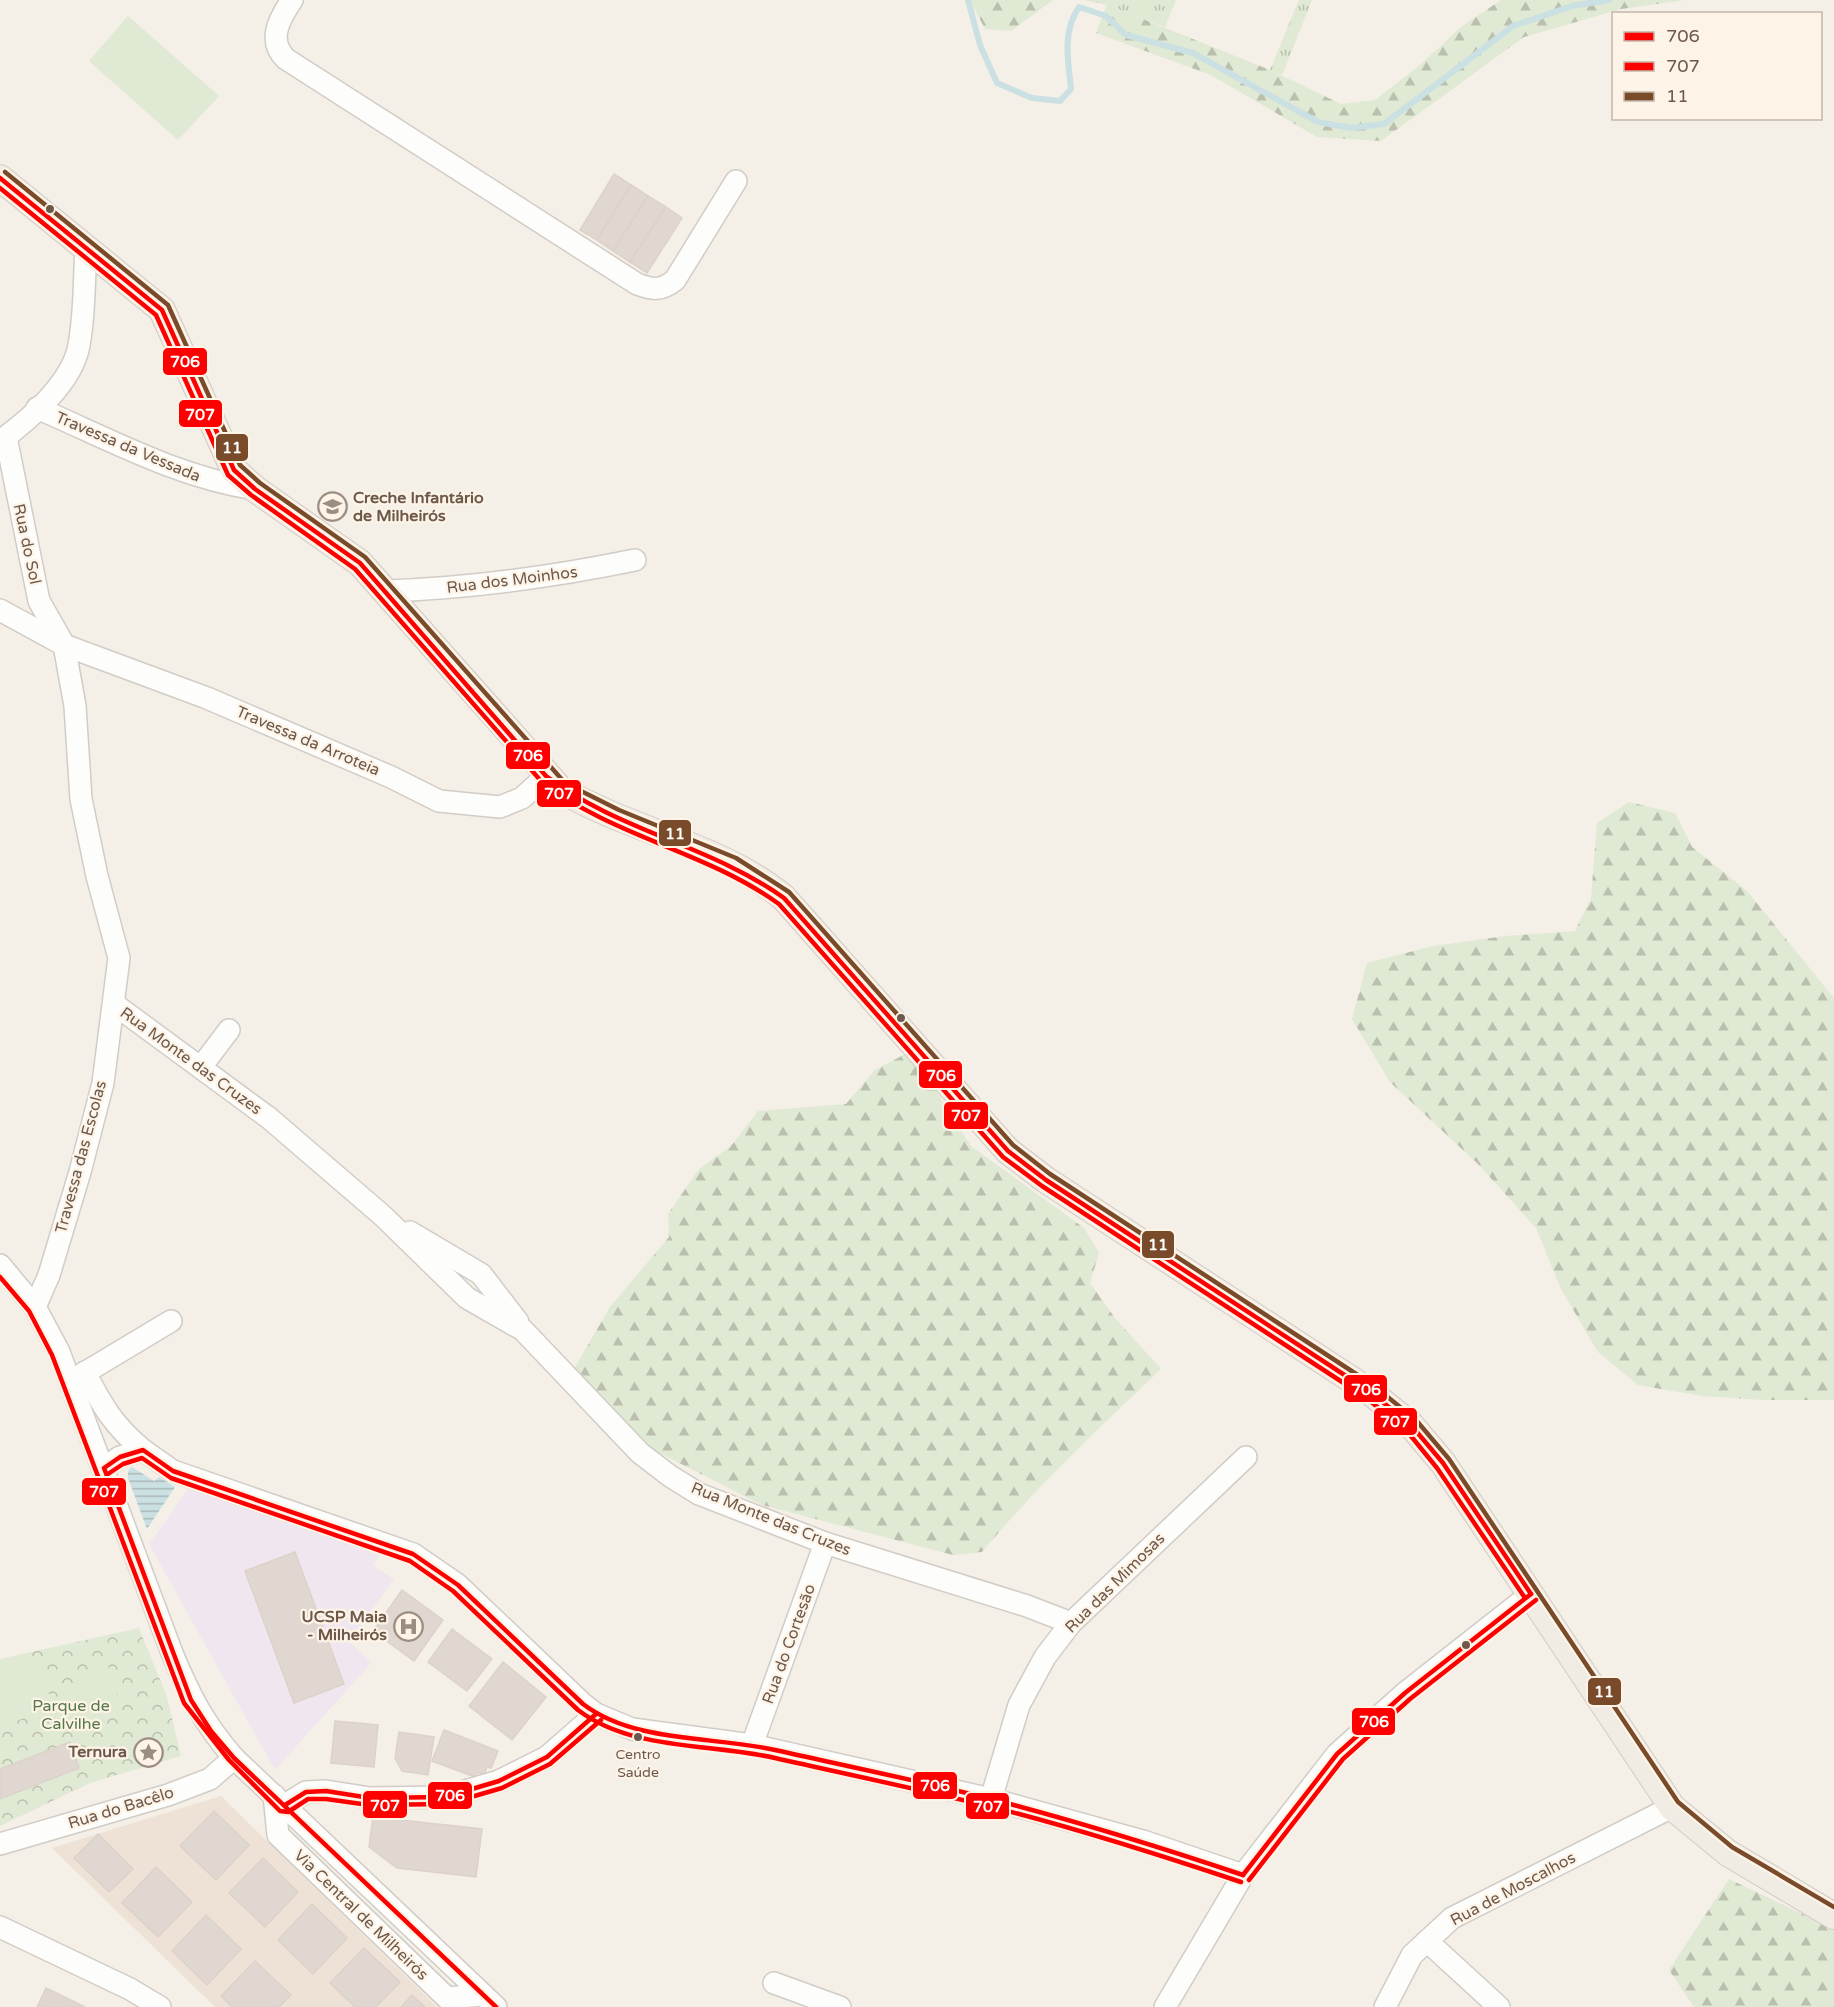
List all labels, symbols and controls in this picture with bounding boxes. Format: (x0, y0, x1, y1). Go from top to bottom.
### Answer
legend (1612, 12, 1822, 120)
text: 706 (1666, 25, 1700, 47)
text: 707 (1666, 55, 1700, 77)
text: 11 (1666, 85, 1689, 107)
unlabelled marker (44, 203, 56, 215)
line badge: 706 (162, 347, 208, 376)
text: 706 (170, 352, 200, 372)
line badge: 707 (178, 399, 223, 428)
text: 707 (185, 405, 215, 425)
street label: Travessa da Vessada (52, 407, 204, 487)
line badge: 11 (215, 433, 249, 462)
text: 11 (222, 438, 242, 458)
place label: Creche Infantário de Milheirós (353, 488, 484, 526)
school or university icon: Creche Infantário de Milheirós (316, 491, 348, 523)
street label: Rua do Sol (9, 502, 45, 586)
street label: Rua dos Moinhos (445, 562, 579, 598)
street label: Travessa da Arroteia (233, 702, 383, 780)
line badge: 706 (505, 741, 551, 770)
text: 706 (513, 746, 543, 766)
line badge: 707 (536, 779, 582, 808)
text: 707 (544, 784, 574, 804)
line badge: 11 (658, 819, 692, 847)
text: 11 (665, 824, 685, 844)
street label: Rua Monte das Cruzes (116, 1003, 266, 1119)
unlabelled marker (895, 1012, 907, 1024)
line badge: 706 (918, 1060, 963, 1089)
text: 706 (926, 1066, 956, 1086)
street label: Travessa das Escolas (51, 1078, 111, 1236)
line badge: 707 (943, 1101, 989, 1130)
text: 707 (951, 1106, 981, 1126)
line badge: 11 (1141, 1230, 1175, 1259)
text: 11 (1148, 1235, 1168, 1255)
line badge: 706 (1343, 1374, 1388, 1403)
text: 706 (1351, 1380, 1381, 1400)
line badge: 707 (1373, 1407, 1418, 1436)
text: 707 (1380, 1412, 1410, 1432)
line badge: 707 (81, 1477, 127, 1506)
street label: Rua Monte das Cruzes (688, 1478, 854, 1560)
text: 707 (89, 1482, 119, 1502)
street label: Rua das Mimosas (1061, 1529, 1169, 1637)
street label: Rua do Cortesão (758, 1581, 820, 1707)
place label: UCSP Maia - Milheirós (302, 1607, 387, 1645)
hospital icon: UCSP Maia - Milheirós (392, 1610, 424, 1642)
unlabelled marker (1460, 1639, 1472, 1651)
line badge: 11 (1587, 1677, 1622, 1706)
text: 11 (1594, 1682, 1614, 1702)
park label: Parque de Calvilhe (32, 1696, 110, 1734)
line badge: 706 (1351, 1707, 1396, 1736)
text: 706 (1359, 1712, 1389, 1732)
marker: Centro Saúde (632, 1731, 644, 1743)
place icon: Ternura (132, 1736, 164, 1768)
place label: Ternura (68, 1742, 127, 1762)
place label: Centro Saúde (616, 1746, 660, 1781)
line badge: 706 (912, 1771, 958, 1800)
text: 706 (920, 1776, 950, 1796)
line badge: 706 (427, 1781, 473, 1810)
street label: Rua do Bacêlo (66, 1782, 176, 1834)
text: 706 (435, 1786, 465, 1806)
line badge: 707 (362, 1790, 408, 1819)
line badge: 707 (965, 1792, 1010, 1820)
text: 707 (370, 1796, 400, 1816)
text: 707 (973, 1797, 1003, 1817)
street label: Via Central de Milheirós (289, 1845, 433, 1985)
street label: Rua de Moscalhos (1447, 1848, 1579, 1930)

